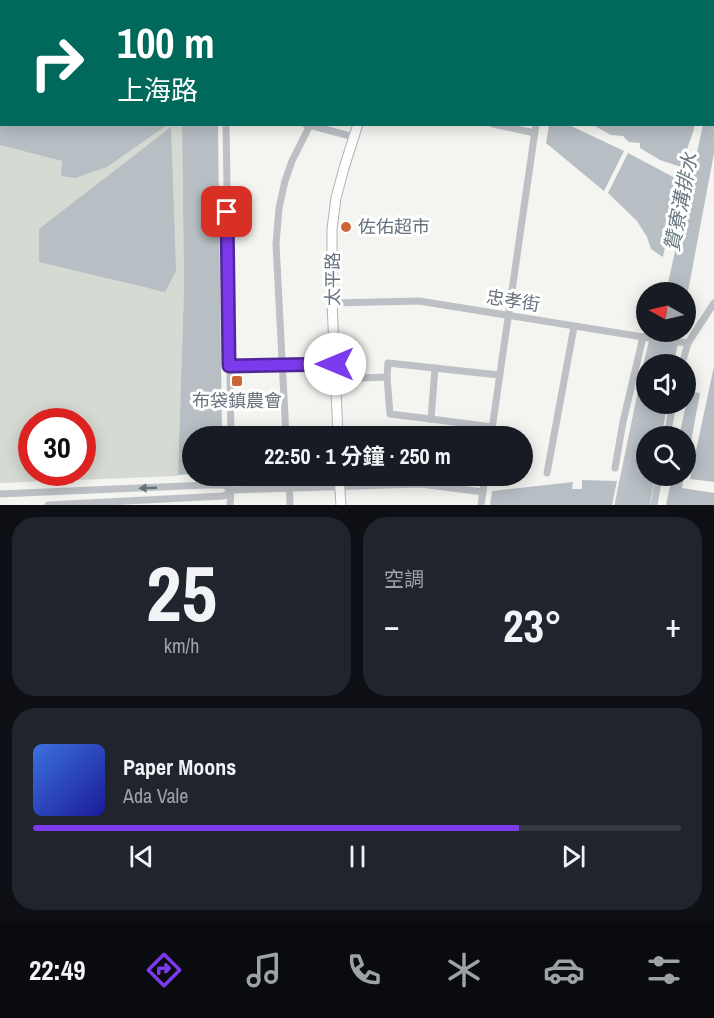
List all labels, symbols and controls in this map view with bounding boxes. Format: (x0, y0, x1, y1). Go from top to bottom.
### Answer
text: 100 m (117, 15, 215, 71)
icon: right (18, 24, 96, 102)
text: 上海路 (117, 72, 198, 108)
water label: 贊寮溝排水 (658, 149, 703, 254)
pin (201, 186, 252, 237)
icon: arrive (210, 195, 243, 228)
place label: 佐佑超市 (358, 214, 430, 239)
marker: 佐佑超市 (339, 220, 353, 234)
street label: 太平路 (320, 252, 345, 306)
north arrow (636, 282, 696, 342)
map controls (636, 282, 696, 486)
street label: 忠孝街 (484, 284, 542, 317)
position arrow (303, 332, 367, 396)
button: sound (636, 354, 696, 414)
marker: 布袋鎮農會 (230, 374, 244, 388)
place label: 布袋鎮農會 (192, 388, 282, 413)
speed limit sign: 30 (18, 408, 96, 486)
button: search (636, 426, 696, 486)
text: 22:50 · 1 分鐘 · 250 m (264, 441, 451, 471)
one-way arrow (139, 483, 158, 492)
text: 25 (146, 540, 217, 645)
text: 空調 (384, 565, 424, 592)
text: 23° (503, 595, 562, 656)
text: − (384, 603, 400, 647)
text: + (665, 603, 681, 647)
text: km/h (164, 632, 199, 659)
text: Paper Moons (123, 752, 236, 782)
text: Ada Vale (123, 782, 188, 809)
icon: previous (125, 840, 158, 873)
icon: pause (341, 840, 374, 873)
icon: next (557, 840, 590, 873)
icon: directions (143, 949, 185, 991)
icon: music (243, 949, 285, 991)
icon: phone (343, 949, 385, 991)
icon: climate (443, 949, 485, 991)
icon: car (543, 949, 585, 991)
icon: filters (643, 949, 685, 991)
text: 22:49 (29, 952, 86, 988)

